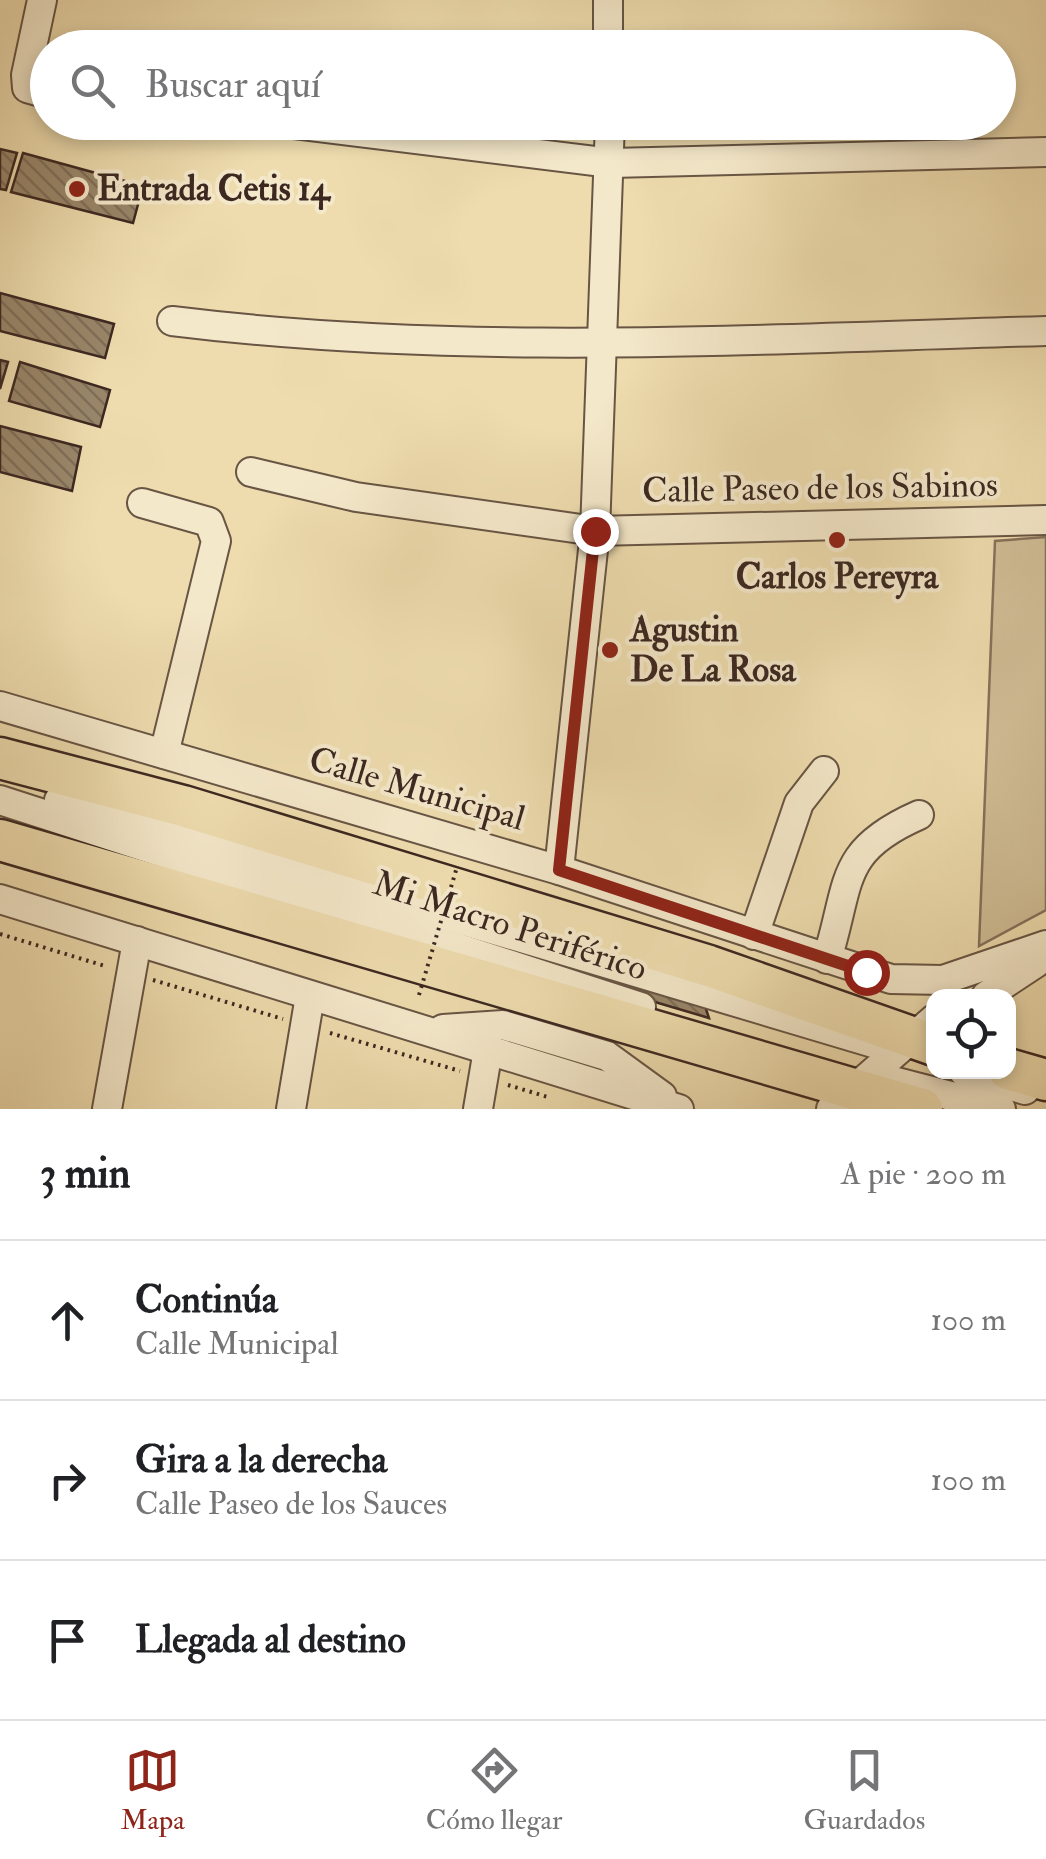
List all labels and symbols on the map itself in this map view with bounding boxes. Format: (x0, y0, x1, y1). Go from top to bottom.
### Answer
place label: Entrada Cetis 14 (97, 167, 332, 211)
marker: Entrada Cetis 14 (66, 178, 88, 200)
street label: Calle Paseo de los Sabinos (642, 463, 998, 513)
route end (573, 509, 619, 555)
marker: Carlos Pereyra (826, 529, 848, 551)
place label: Carlos Pereyra (736, 555, 940, 600)
place label: Agustin De La Rosa (628, 608, 797, 692)
marker: Agustin De La Rosa (599, 639, 621, 661)
street label: Calle Municipal (304, 737, 530, 841)
street label: Mi Macro Periférico (368, 861, 652, 991)
route start (844, 950, 890, 996)

